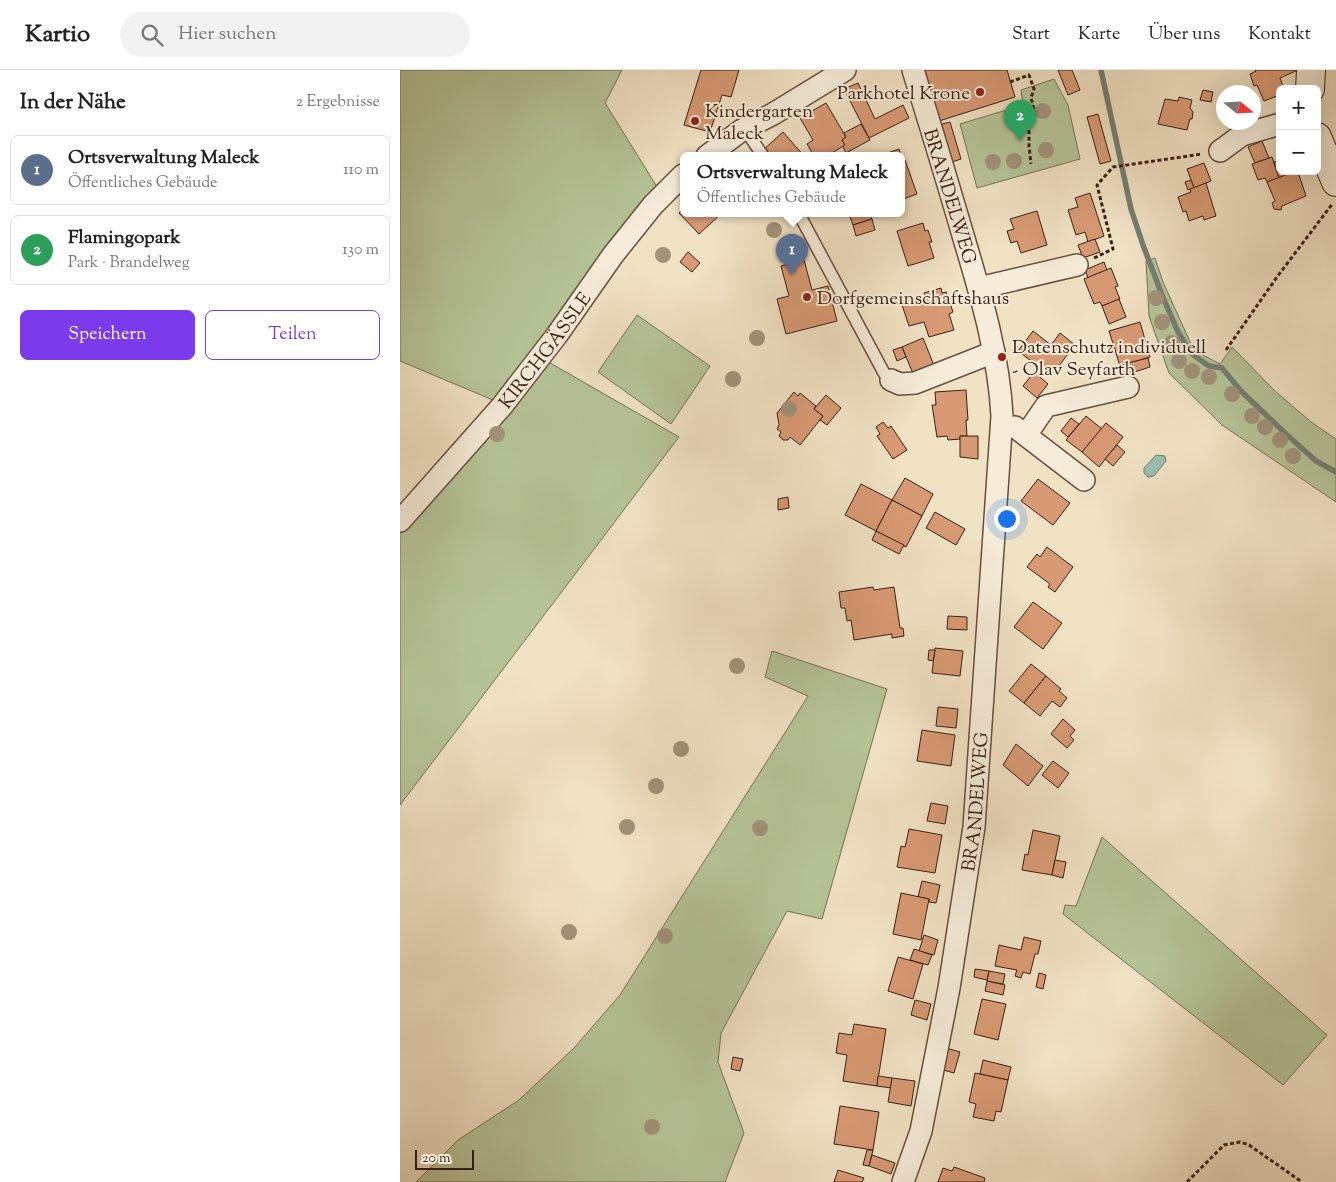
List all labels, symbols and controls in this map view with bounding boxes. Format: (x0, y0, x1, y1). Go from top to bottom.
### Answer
search box (120, 12, 470, 57)
text: Kartio (25, 18, 90, 52)
icon: search (138, 21, 166, 49)
text: Hier suchen (178, 21, 276, 48)
text: Start (1012, 22, 1050, 48)
text: Karte (1078, 22, 1120, 48)
text: Über uns (1148, 22, 1220, 48)
text: Kontakt (1248, 22, 1311, 48)
place label: Parkhotel Krone (837, 81, 970, 108)
north arrow (1216, 85, 1261, 130)
map controls (1276, 85, 1321, 175)
button: + (1276, 85, 1321, 130)
marker: Parkhotel Krone (974, 86, 986, 98)
text: In der Nähe (20, 88, 126, 118)
text: 2 Ergebnisse (296, 91, 380, 114)
place label: Kindergarten Maleck (705, 99, 813, 148)
pin: 2 (1004, 100, 1036, 141)
marker: Kindergarten Maleck (689, 115, 701, 127)
street label: BRANDELWEG (915, 126, 982, 268)
button: − (1276, 130, 1321, 175)
text: Ortsverwaltung Maleck (68, 145, 260, 172)
popup (680, 152, 905, 217)
text: 1 (34, 159, 40, 182)
text: 110 m (343, 159, 379, 182)
text: Ortsverwaltung Maleck (697, 160, 888, 187)
text: Öffentliches Gebäude (68, 172, 218, 195)
text: Öffentliches Gebäude (697, 187, 846, 210)
text: Flamingopark (68, 225, 181, 252)
pin: 1 (776, 234, 808, 275)
text: 2 (33, 239, 41, 262)
text: 130 m (342, 239, 379, 262)
text: Park · Brandelweg (68, 252, 190, 275)
place label: Dorfgemeinschaftshaus (817, 286, 1009, 313)
street label: KIRCHGÄSSLE (494, 287, 599, 415)
marker: Dorfgemeinschaftshaus (801, 291, 813, 303)
button: Speichern (20, 310, 195, 360)
button: Teilen (205, 310, 380, 360)
place label: Datenschutz individuell - Olav Seyfarth (1012, 335, 1206, 384)
marker: Datenschutz individuell - Olav Seyfarth (996, 351, 1008, 363)
your location (994, 506, 1020, 532)
street label: BRANDELWEG (956, 731, 996, 874)
scale bar (415, 1147, 474, 1170)
text: 20 m (422, 1149, 451, 1169)

